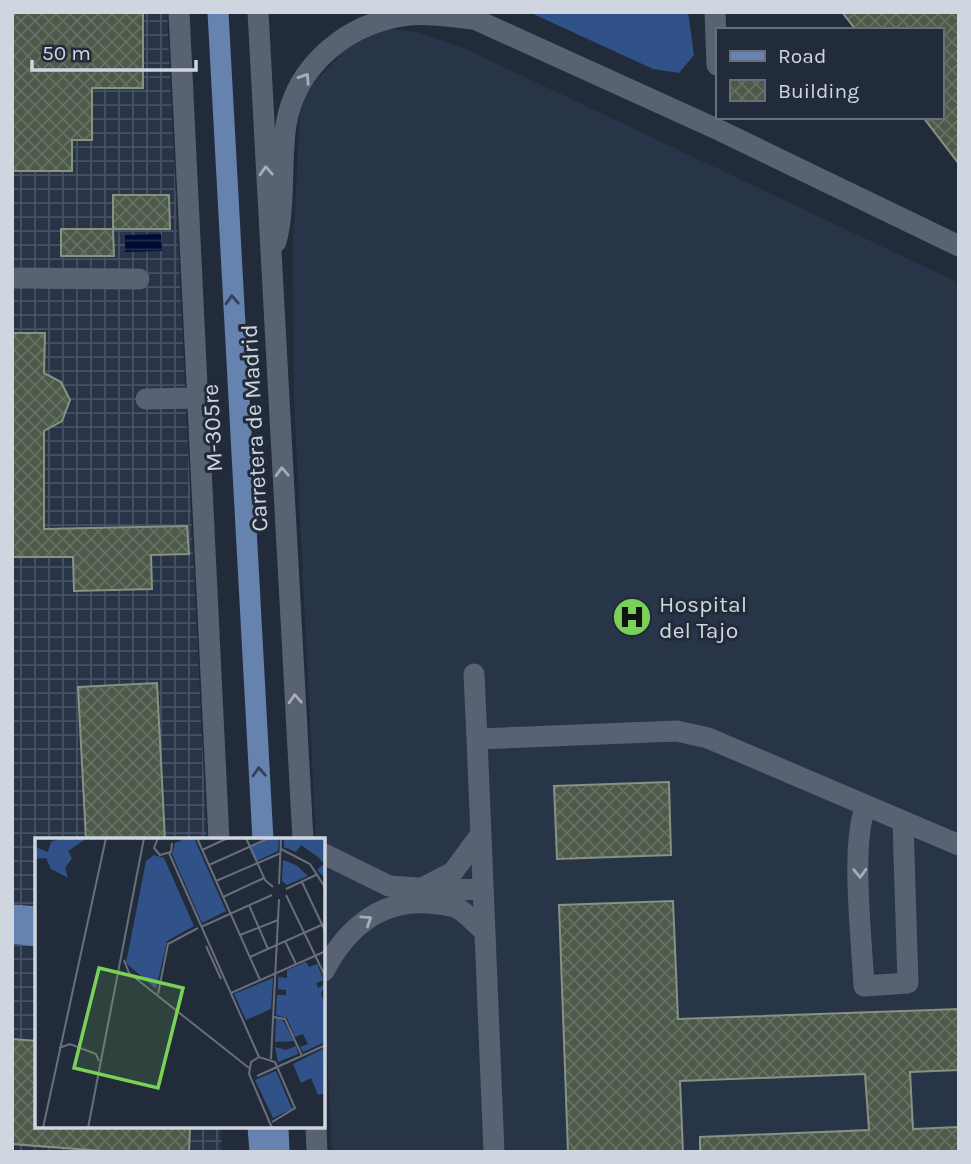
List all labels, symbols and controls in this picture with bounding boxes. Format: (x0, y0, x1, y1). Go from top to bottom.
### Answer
scale bar (32, 28, 196, 72)
legend (716, 28, 943, 119)
text: 50 m (42, 41, 91, 65)
text: Road (778, 44, 826, 68)
one-way arrow (297, 72, 310, 85)
text: Building (778, 79, 859, 103)
one-way arrow (259, 165, 274, 176)
one-way arrow (224, 295, 239, 306)
street label: Carretera de Madrid (236, 324, 273, 532)
street label: M-305re (197, 383, 228, 473)
one-way arrow (275, 466, 290, 477)
place label: Hospital del Tajo (659, 591, 747, 644)
hospital icon: Hospital del Tajo (611, 596, 653, 638)
one-way arrow (288, 693, 303, 704)
one-way arrow (252, 766, 267, 777)
inset map (35, 838, 326, 1129)
one-way arrow (852, 867, 867, 878)
one-way arrow (359, 916, 372, 928)

